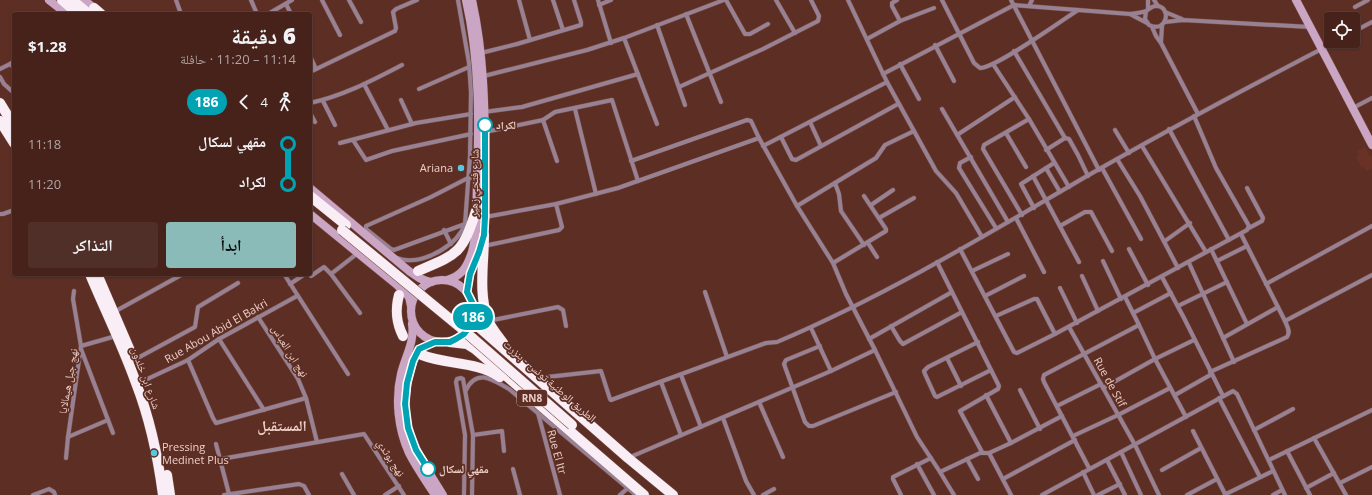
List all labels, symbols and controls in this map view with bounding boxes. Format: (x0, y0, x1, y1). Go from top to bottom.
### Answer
map controls (1324, 12, 1360, 48)
button: locate (1324, 12, 1360, 48)
text: 6 دقيقة (231, 20, 296, 50)
text: $1.28 (28, 36, 67, 56)
text: 11:14 – 11:20 · حافلة (180, 50, 296, 68)
icon: back (233, 91, 255, 113)
icon: walk (274, 91, 296, 113)
text: 186 (195, 92, 219, 111)
text: 4 (261, 93, 268, 111)
marker: لكراد (477, 117, 493, 133)
place label: لكراد (496, 117, 516, 132)
text: مقهي لسكال (198, 131, 266, 151)
text: 11:18 (28, 135, 61, 153)
street label: شارع فتحي زهير (465, 149, 483, 218)
place label: Ariana (420, 160, 453, 175)
marker: Ariana (456, 163, 466, 173)
text: لكراد (239, 171, 266, 191)
text: 11:20 (28, 175, 61, 193)
button: التذاكر (28, 222, 158, 268)
button: ابدأ (166, 222, 296, 268)
street label: Rue Abou Abid El Bakri (162, 295, 270, 366)
line badge: 186 (450, 304, 496, 330)
text: 186 (461, 307, 485, 326)
street label: نهج ابن العباس (268, 322, 312, 380)
street label: الطريق الوطنية تونس - بنزرت (501, 336, 600, 425)
street label: شارع ابن خلدون (128, 345, 165, 411)
street label: نهج جبل هيمالايا (54, 347, 81, 415)
street label: Rue de Stif (1091, 354, 1131, 410)
road number: RN8 (517, 390, 547, 406)
district label: المستقبل (257, 415, 307, 435)
street label: Rue El Itr (544, 428, 571, 476)
street label: نهج بوثدي (372, 436, 409, 480)
place label: Pressing Medinet Plus (162, 439, 229, 467)
marker: Pressing Medinet Plus (149, 448, 159, 458)
marker: مقهي لسكال (420, 461, 436, 477)
place label: مقهي لسكال (439, 461, 489, 478)

